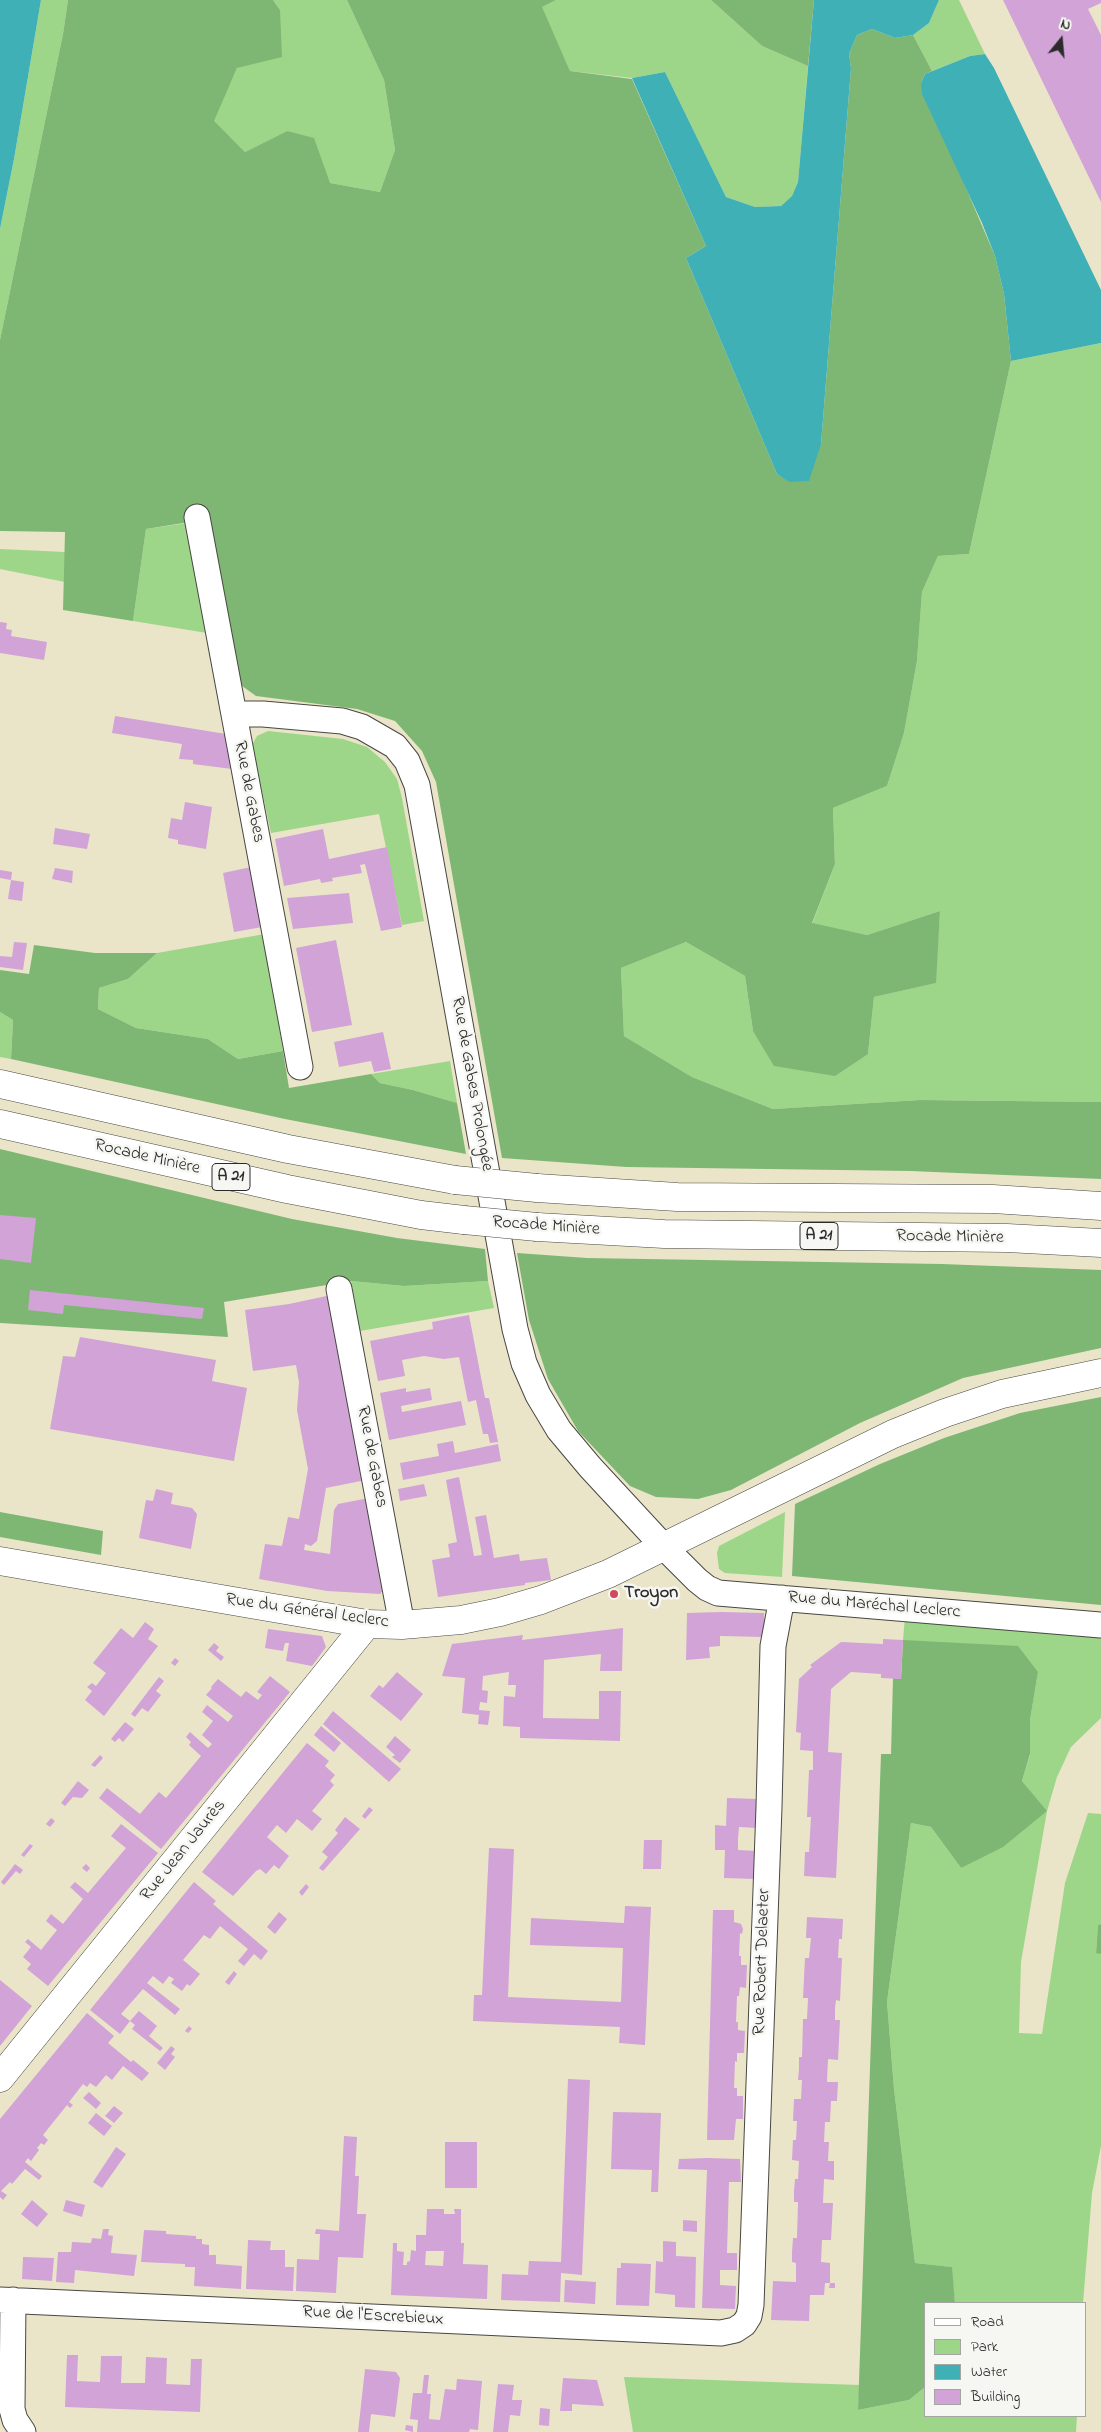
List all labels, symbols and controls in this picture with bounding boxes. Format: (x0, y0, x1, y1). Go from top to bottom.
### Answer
text: N (1058, 14, 1073, 37)
north arrow (1036, 15, 1086, 65)
street label: Rue de Gabes (228, 739, 268, 845)
street label: Rue de Gabes Prolongée (445, 995, 497, 1173)
street label: Rocade Minière (92, 1135, 202, 1181)
road number: A 21 (212, 1164, 250, 1190)
street label: Rocade Minière (492, 1212, 600, 1242)
road number: A 21 (800, 1222, 838, 1250)
street label: Rocade Minière (896, 1226, 1004, 1250)
street label: Rue de Gabes (351, 1404, 391, 1510)
place label: Troyon (624, 1583, 678, 1605)
marker: Troyon (608, 1588, 620, 1600)
street label: Rue du Maréchal Leclerc (787, 1588, 961, 1624)
street label: Rue du Général Leclerc (224, 1590, 390, 1634)
street label: Rue Jean Jaurès (137, 1796, 231, 1906)
street label: Rue Robert Delaeter (750, 1888, 776, 2036)
legend (924, 2302, 1086, 2417)
street label: Rue de l'Escrebieux (302, 2303, 444, 2331)
text: Road (971, 2311, 1004, 2333)
text: Park (971, 2336, 998, 2358)
text: Water (971, 2361, 1007, 2383)
text: Building (971, 2386, 1020, 2408)

